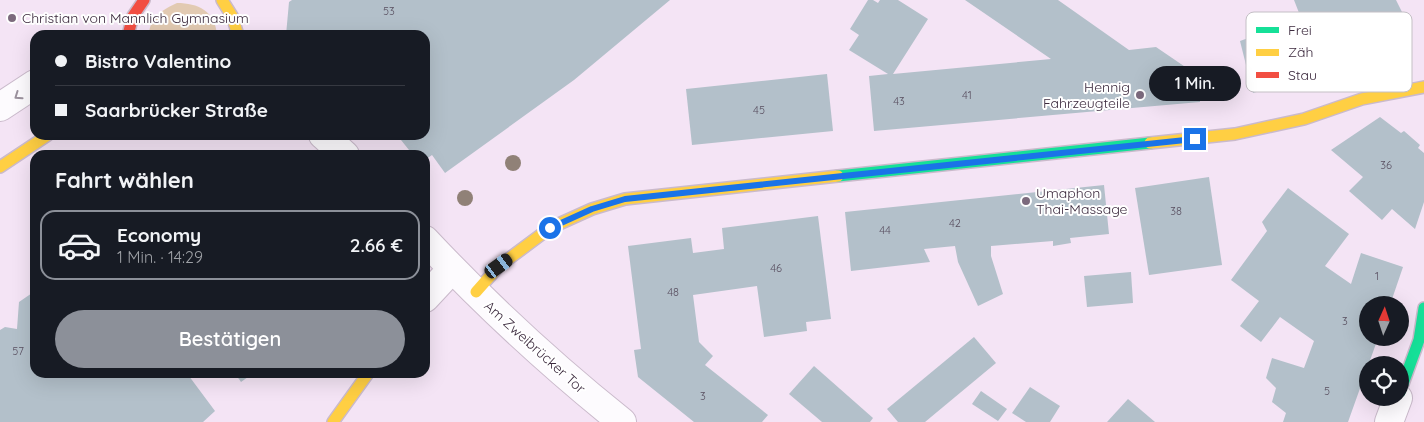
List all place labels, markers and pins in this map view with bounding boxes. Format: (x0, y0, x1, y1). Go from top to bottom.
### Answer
place label: Christian von Mannlich Gymnasium (22, 9, 249, 27)
marker: Christian von Mannlich Gymnasium (6, 12, 18, 24)
place label: Hennig Fahrzeugteile (1043, 78, 1130, 112)
marker: Hennig Fahrzeugteile (1134, 89, 1146, 101)
place label: Umaphon Thai-Massage (1036, 184, 1128, 218)
marker: Umaphon Thai-Massage (1020, 195, 1032, 207)

